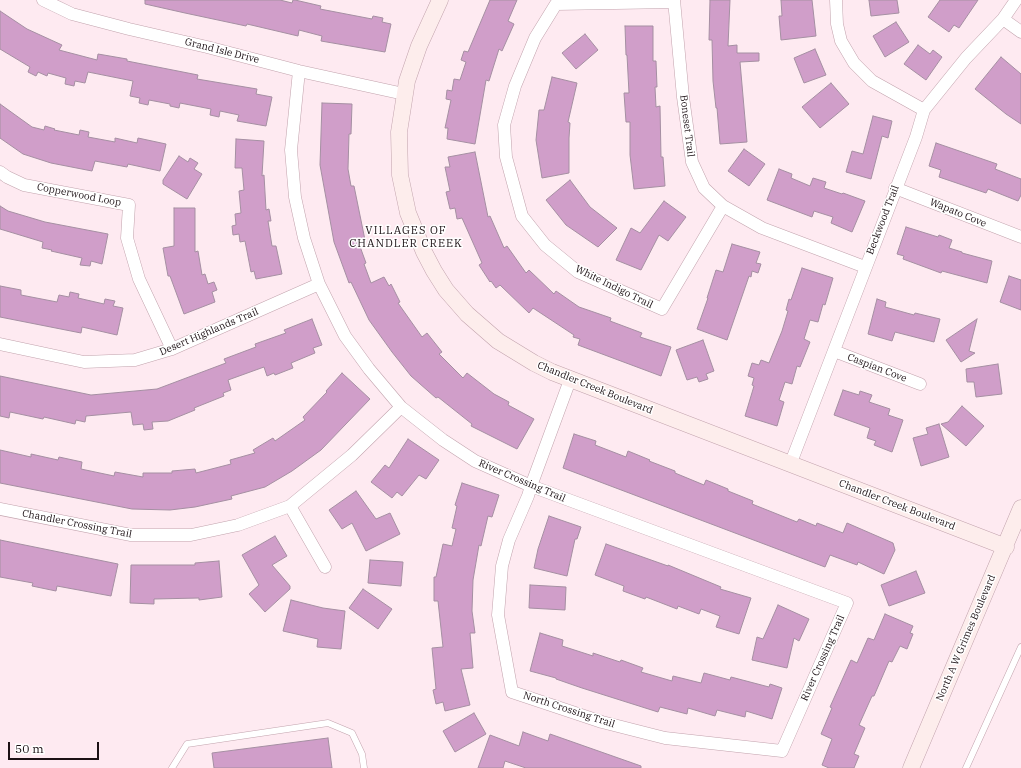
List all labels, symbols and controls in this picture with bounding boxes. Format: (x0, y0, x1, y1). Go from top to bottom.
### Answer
street label: Grand Isle Drive (184, 36, 260, 66)
street label: Boneset Trail (677, 94, 697, 158)
street label: Copperwood Loop (36, 181, 122, 209)
street label: Beckwood Trail (864, 184, 902, 256)
street label: Wapato Cove (928, 196, 988, 230)
district label: VILLAGES OF CHANDLER CREEK (349, 224, 463, 250)
street label: White Indigo Trail (573, 263, 655, 311)
street label: Desert Highlands Trail (158, 306, 260, 358)
street label: Caspian Cove (846, 351, 908, 385)
street label: Chandler Creek Boulevard (536, 359, 654, 417)
street label: River Crossing Trail (477, 457, 567, 505)
street label: Chandler Creek Boulevard (837, 477, 957, 533)
street label: Chandler Crossing Trail (21, 507, 133, 541)
street label: North A W Grimes Boulevard (934, 573, 998, 703)
street label: River Crossing Trail (799, 613, 847, 703)
street label: North Crossing Trail (522, 689, 616, 731)
scale bar (10, 734, 101, 760)
text: 50 m (15, 741, 44, 756)

